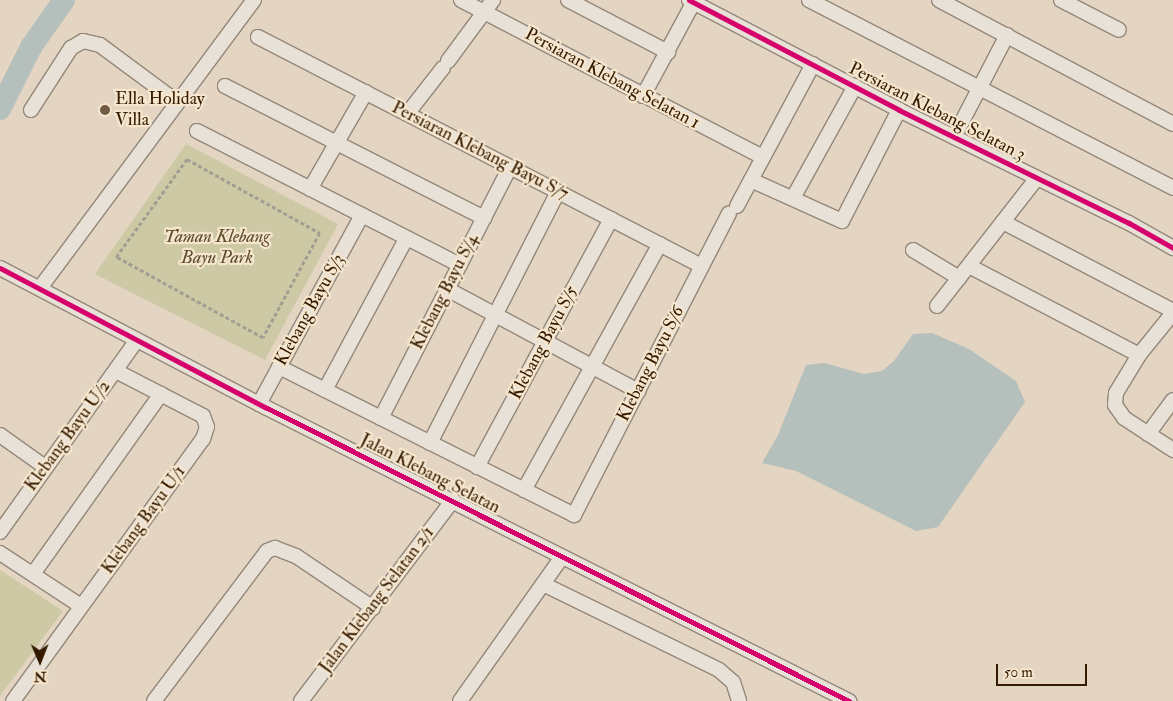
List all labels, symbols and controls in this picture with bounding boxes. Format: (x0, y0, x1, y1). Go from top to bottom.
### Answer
street label: Persiaran Klebang Selatan 1 (521, 24, 703, 134)
street label: Persiaran Klebang Selatan 3 (845, 58, 1029, 166)
place label: Ella Holiday Villa (115, 89, 205, 132)
street label: Persiaran Klebang Bayu S/7 (388, 97, 572, 205)
marker: Ella Holiday Villa (99, 104, 111, 116)
park label: Taman Klebang Bayu Park (164, 227, 270, 270)
street label: Klebang Bayu S/4 (407, 231, 483, 353)
street label: Klebang Bayu S/3 (270, 250, 350, 370)
street label: Klebang Bayu S/5 (505, 283, 583, 403)
street label: Klebang Bayu S/6 (613, 303, 689, 425)
street label: Klebang Bayu U/2 (21, 376, 115, 496)
street label: Jalan Klebang Selatan (356, 429, 504, 519)
street label: Klebang Bayu U/1 (97, 461, 191, 579)
street label: Jalan Klebang Selatan 2/1 (315, 522, 439, 678)
north arrow (15, 636, 65, 686)
scale bar (998, 654, 1089, 686)
text: 50 m (1004, 663, 1033, 682)
text: N (34, 668, 47, 685)

